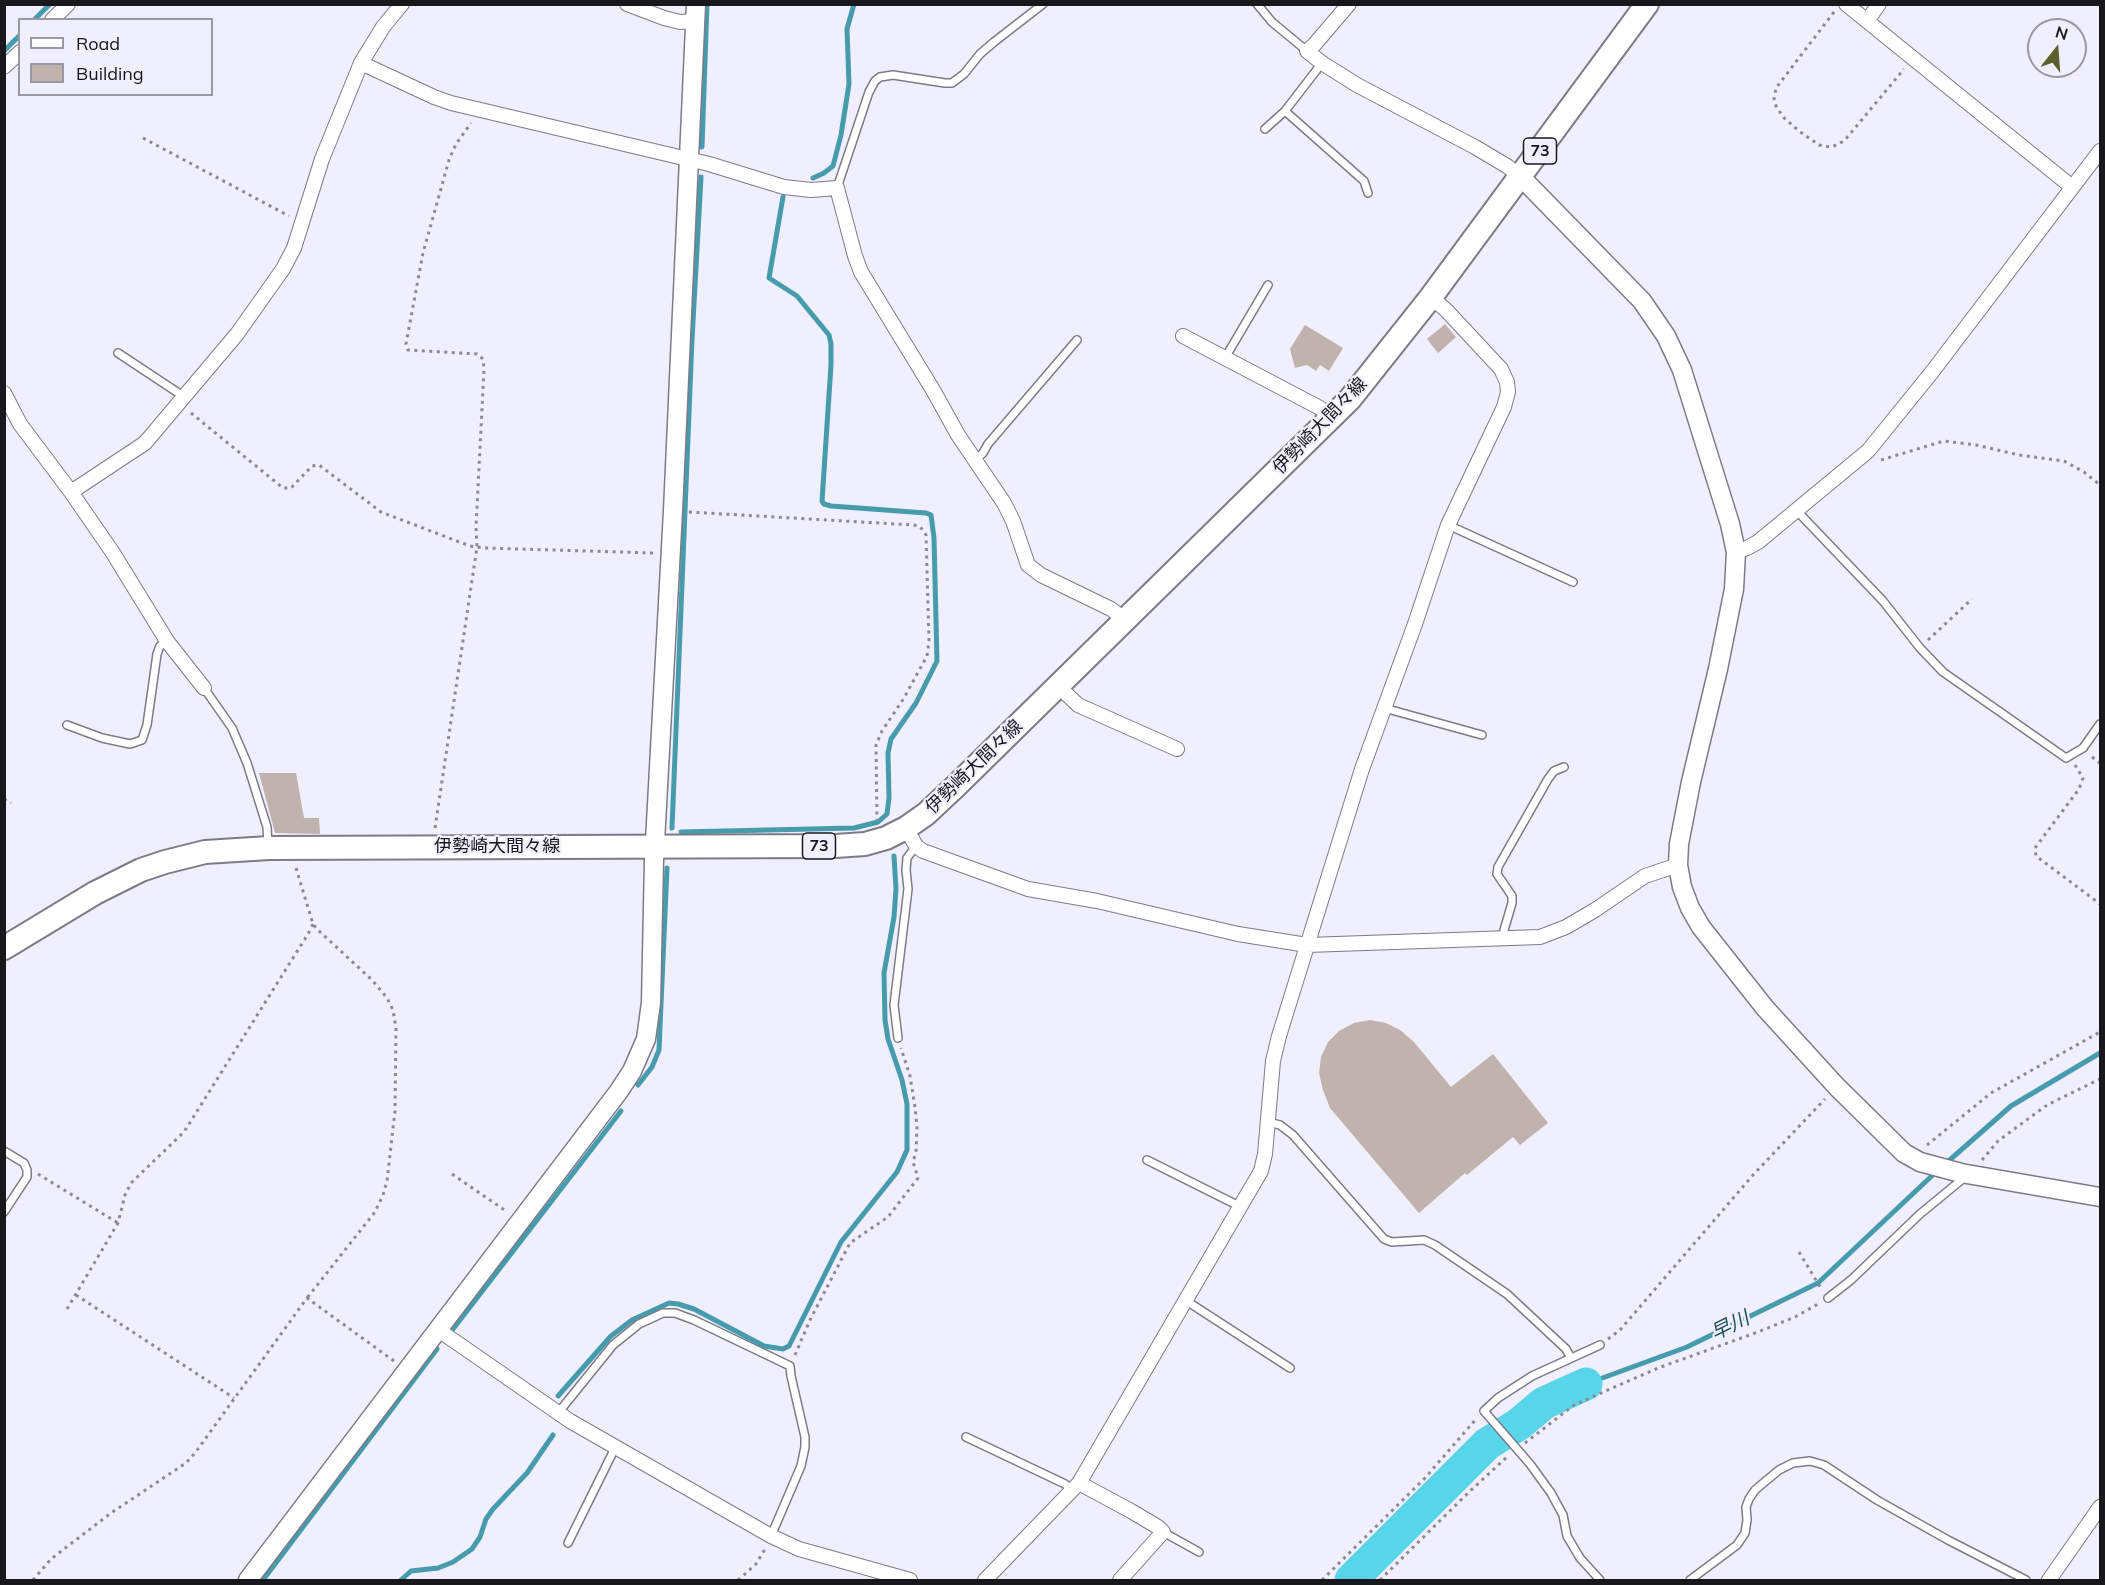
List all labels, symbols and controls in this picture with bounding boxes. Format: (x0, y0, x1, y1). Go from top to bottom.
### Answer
legend (18, 18, 213, 96)
north arrow (2027, 18, 2087, 78)
text: N (2053, 21, 2070, 44)
text: Road (76, 32, 120, 55)
text: Building (76, 62, 144, 85)
road number: 73 (1524, 138, 1556, 164)
street label: 伊勢崎大間々線 (1268, 373, 1372, 479)
street label: 伊勢崎大間々線 (921, 715, 1027, 819)
road number: 73 (802, 833, 836, 859)
street label: 伊勢崎大間々線 (434, 836, 560, 858)
water label: 早川 (1707, 1306, 1753, 1346)

